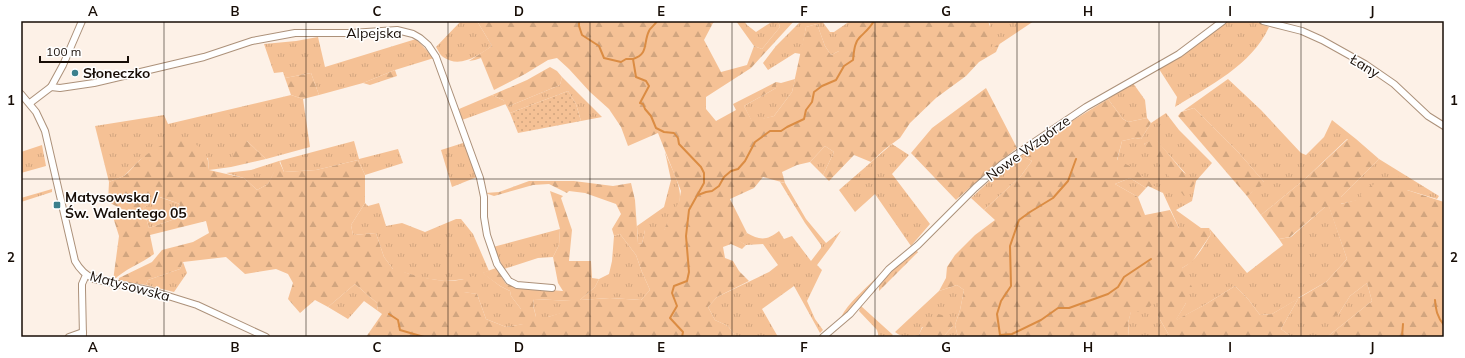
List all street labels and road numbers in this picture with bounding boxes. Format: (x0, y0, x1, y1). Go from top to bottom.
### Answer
street label: Alpejska (346, 24, 402, 42)
street label: Łany (1346, 50, 1384, 82)
street label: Nowe Wzgórze (982, 111, 1074, 185)
street label: Matysowska (88, 267, 172, 305)

